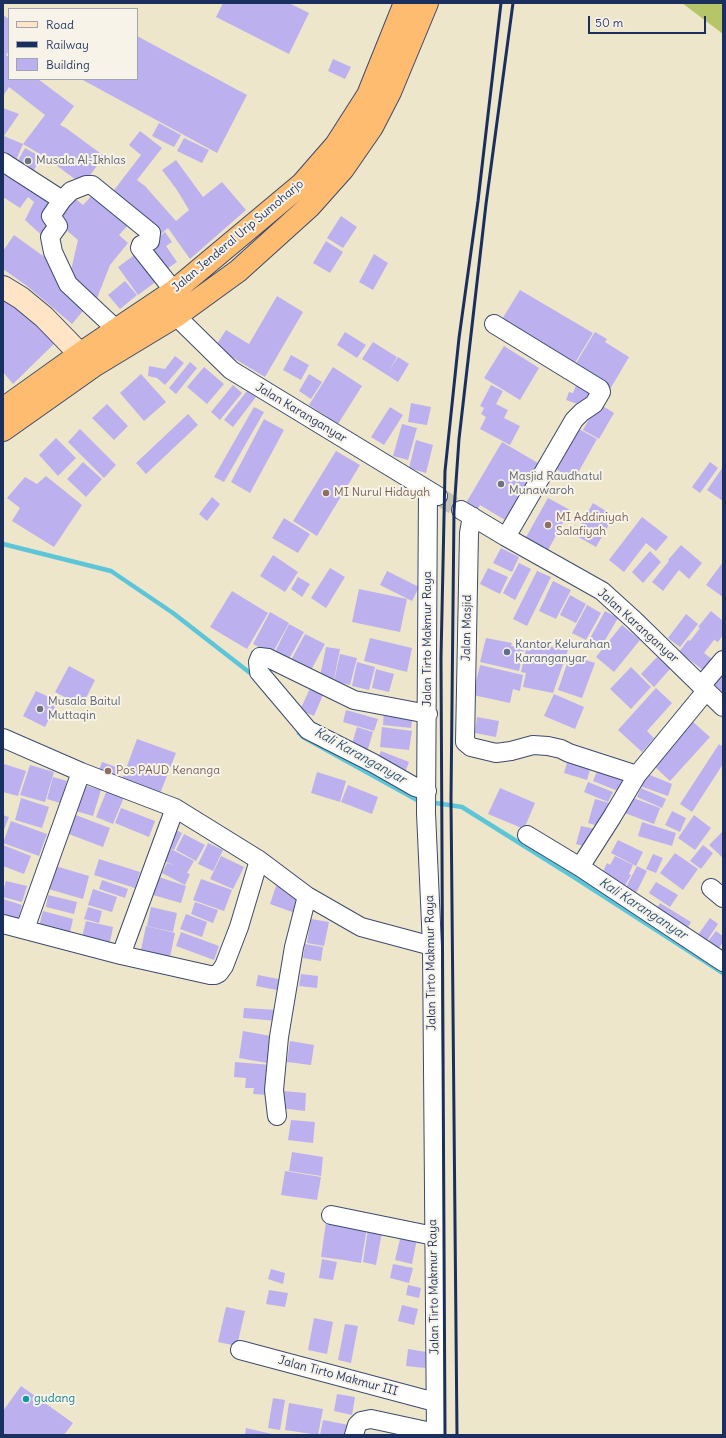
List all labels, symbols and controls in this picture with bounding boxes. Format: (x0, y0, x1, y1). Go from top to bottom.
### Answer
legend (8, 8, 138, 80)
scale bar (590, 8, 708, 34)
text: 50 m (595, 15, 623, 30)
text: Road (46, 17, 74, 32)
text: Railway (46, 37, 89, 52)
text: Building (46, 57, 90, 72)
place label: Musala Al-Ikhlas (36, 154, 126, 168)
marker: Musala Al-Ikhlas (23, 156, 33, 166)
street label: Jalan Jenderal Urip Sumoharjo (169, 177, 307, 295)
street label: Jalan Karanganyar (253, 380, 349, 446)
place label: Masjid Raudhatul Munawaroh (509, 470, 602, 498)
marker: Masjid Raudhatul Munawaroh (496, 479, 506, 489)
place label: MI Nurul Hidayah (334, 486, 430, 500)
marker: MI Nurul Hidayah (321, 488, 331, 498)
place label: MI Addiniyah Salafiyah (556, 511, 629, 539)
marker: MI Addiniyah Salafiyah (543, 520, 553, 530)
street label: Jalan Tirto Makmur Raya (421, 571, 435, 707)
street label: Jalan Karanganyar (595, 586, 681, 666)
street label: Jalan Masjid (459, 595, 475, 661)
place label: Kantor Kelurahan Karanganyar (515, 638, 610, 666)
marker: Kantor Kelurahan Karanganyar (502, 647, 512, 657)
place label: Musala Baitul Muttaqin (48, 695, 121, 723)
marker: Musala Baitul Muttaqin (35, 704, 45, 714)
water label: Kali Karanganyar (312, 724, 408, 788)
place label: Pos PAUD Kenanga (116, 764, 220, 778)
marker: Pos PAUD Kenanga (103, 766, 113, 776)
water label: Kali Karanganyar (596, 875, 690, 943)
street label: Jalan Tirto Makmur Raya (423, 895, 439, 1031)
street label: Jalan Tirto Makmur Raya (426, 1219, 442, 1355)
street label: Jalan Tirto Makmur III (277, 1353, 399, 1399)
place label: gudang (34, 1392, 75, 1406)
marker: gudang (21, 1394, 31, 1404)

